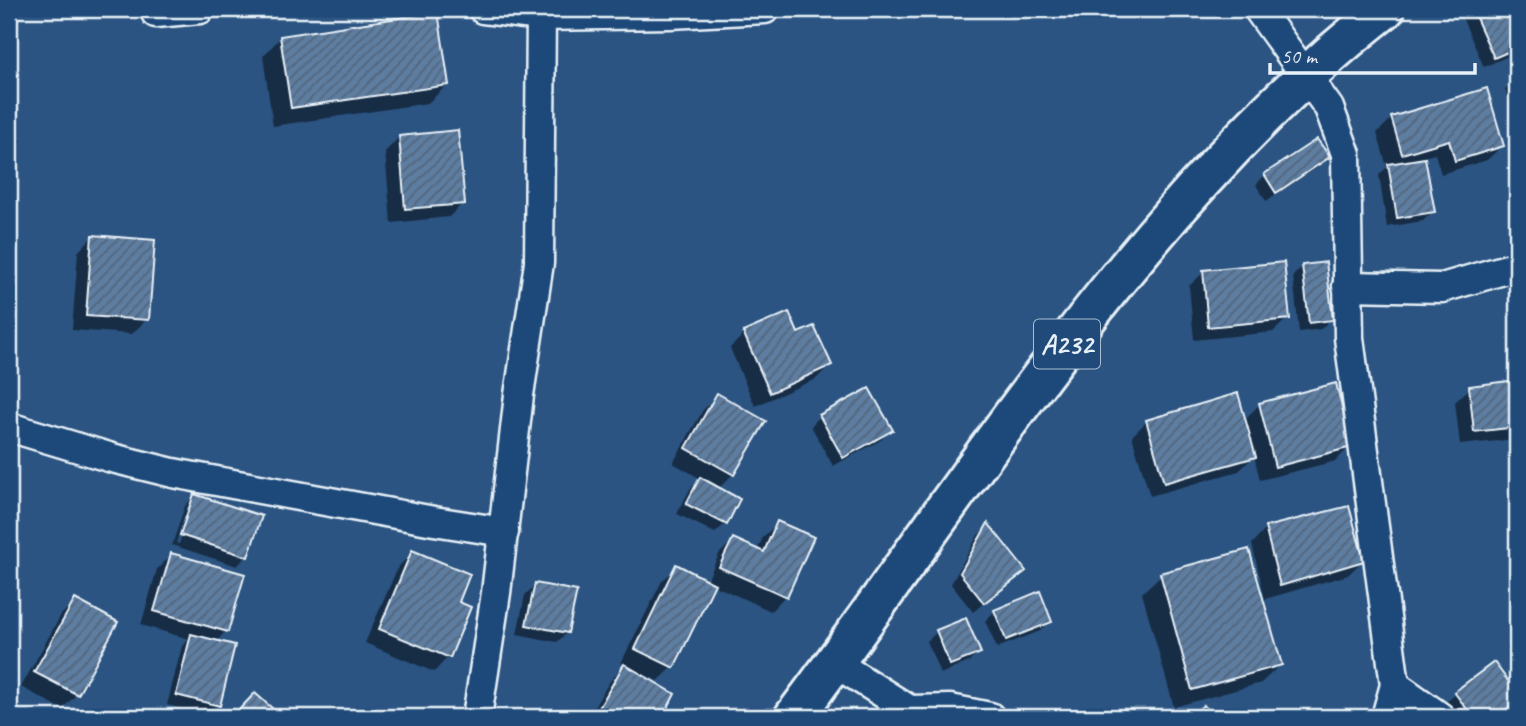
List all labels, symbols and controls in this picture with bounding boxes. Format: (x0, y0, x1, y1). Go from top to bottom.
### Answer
scale bar (1270, 32, 1475, 76)
text: 50 m (1281, 43, 1319, 69)
road number: A232 (1034, 320, 1100, 368)

